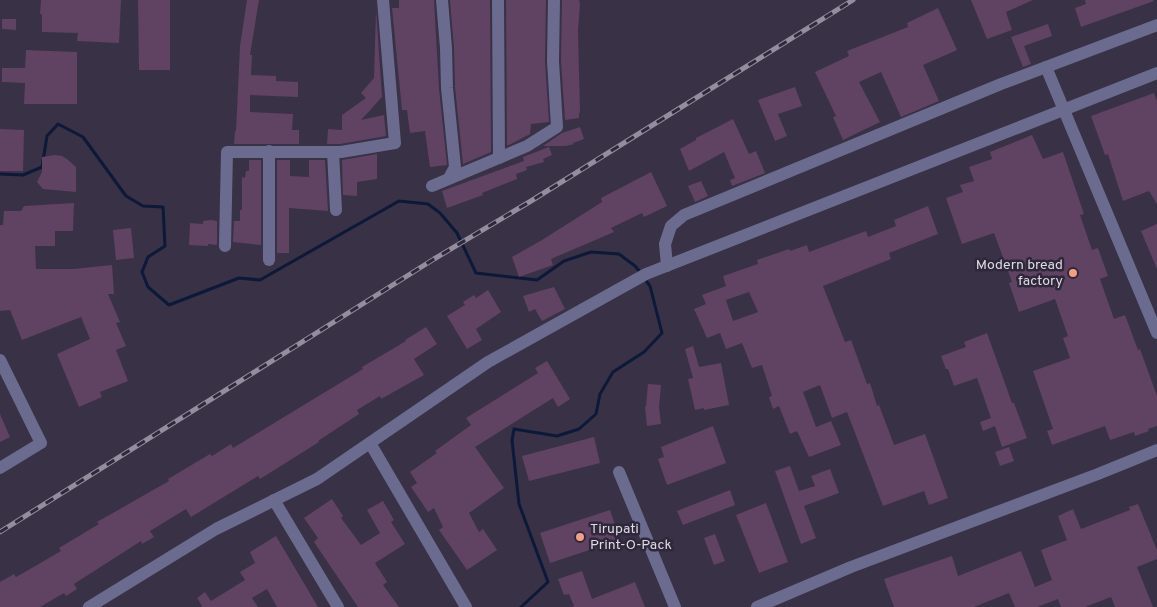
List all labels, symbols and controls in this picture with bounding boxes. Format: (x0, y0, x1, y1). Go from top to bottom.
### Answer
place label: Modern bread factory (976, 257, 1063, 290)
marker: Modern bread factory (1067, 267, 1079, 279)
place label: Tirupati Print-O-Pack (590, 521, 672, 554)
marker: Tirupati Print-O-Pack (574, 531, 586, 543)

